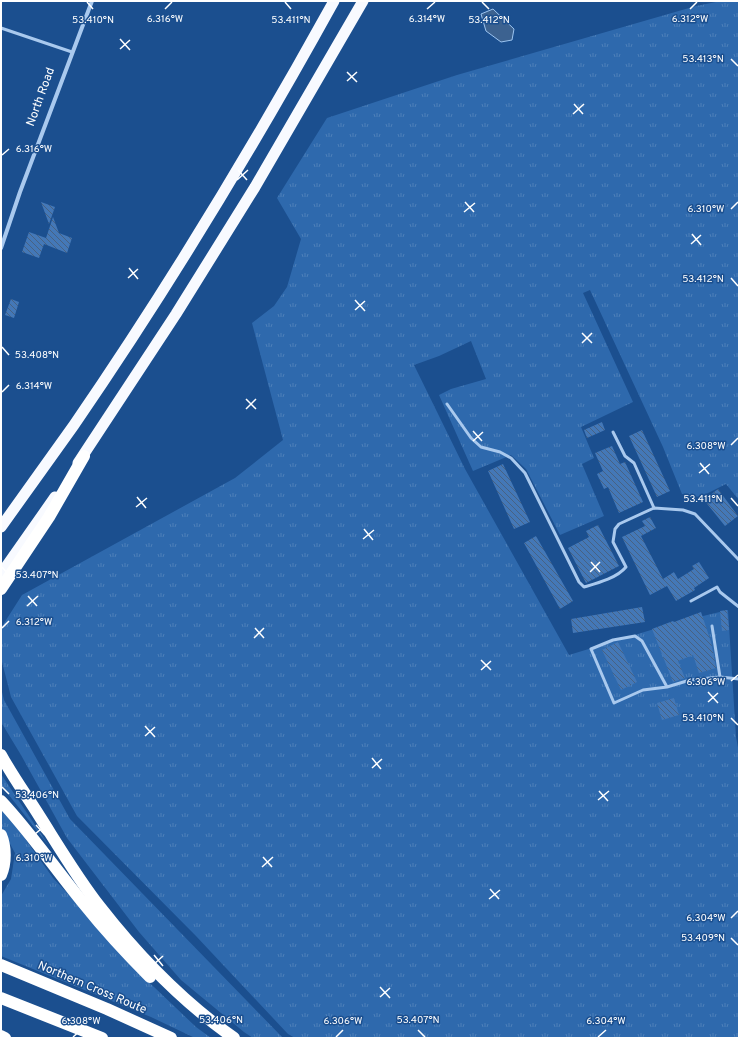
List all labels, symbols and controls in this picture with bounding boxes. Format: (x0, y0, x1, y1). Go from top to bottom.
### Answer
text: 6.316°W (147, 13, 183, 26)
text: 6.314°W (409, 13, 445, 26)
text: 6.312°W (672, 13, 708, 26)
text: 53.410°N (72, 14, 114, 27)
text: 53.411°N (271, 14, 311, 27)
text: 53.412°N (468, 14, 510, 27)
text: 53.413°N (682, 53, 724, 66)
street label: North Road (23, 65, 59, 129)
text: 6.316°W (16, 143, 52, 156)
text: 6.310°W (688, 203, 724, 216)
text: 53.412°N (682, 273, 724, 286)
text: 53.408°N (15, 349, 59, 362)
text: 6.314°W (16, 380, 52, 393)
text: 6.308°W (686, 440, 726, 453)
text: 53.411°N (683, 493, 723, 506)
text: 53.407°N (15, 569, 59, 582)
text: 6.312°W (16, 616, 52, 629)
text: 6.306°W (686, 676, 726, 689)
text: 53.410°N (682, 712, 724, 725)
text: 53.406°N (15, 789, 59, 802)
text: 6.310°W (16, 852, 52, 865)
text: 6.304°W (686, 912, 726, 925)
text: 53.409°N (681, 932, 725, 945)
street label: Northern Cross Route (35, 958, 149, 1018)
text: 53.406°N (199, 1014, 243, 1027)
text: 53.407°N (396, 1014, 440, 1027)
text: 6.308°W (61, 1015, 101, 1028)
text: 6.306°W (323, 1015, 363, 1028)
text: 6.304°W (586, 1015, 626, 1028)

